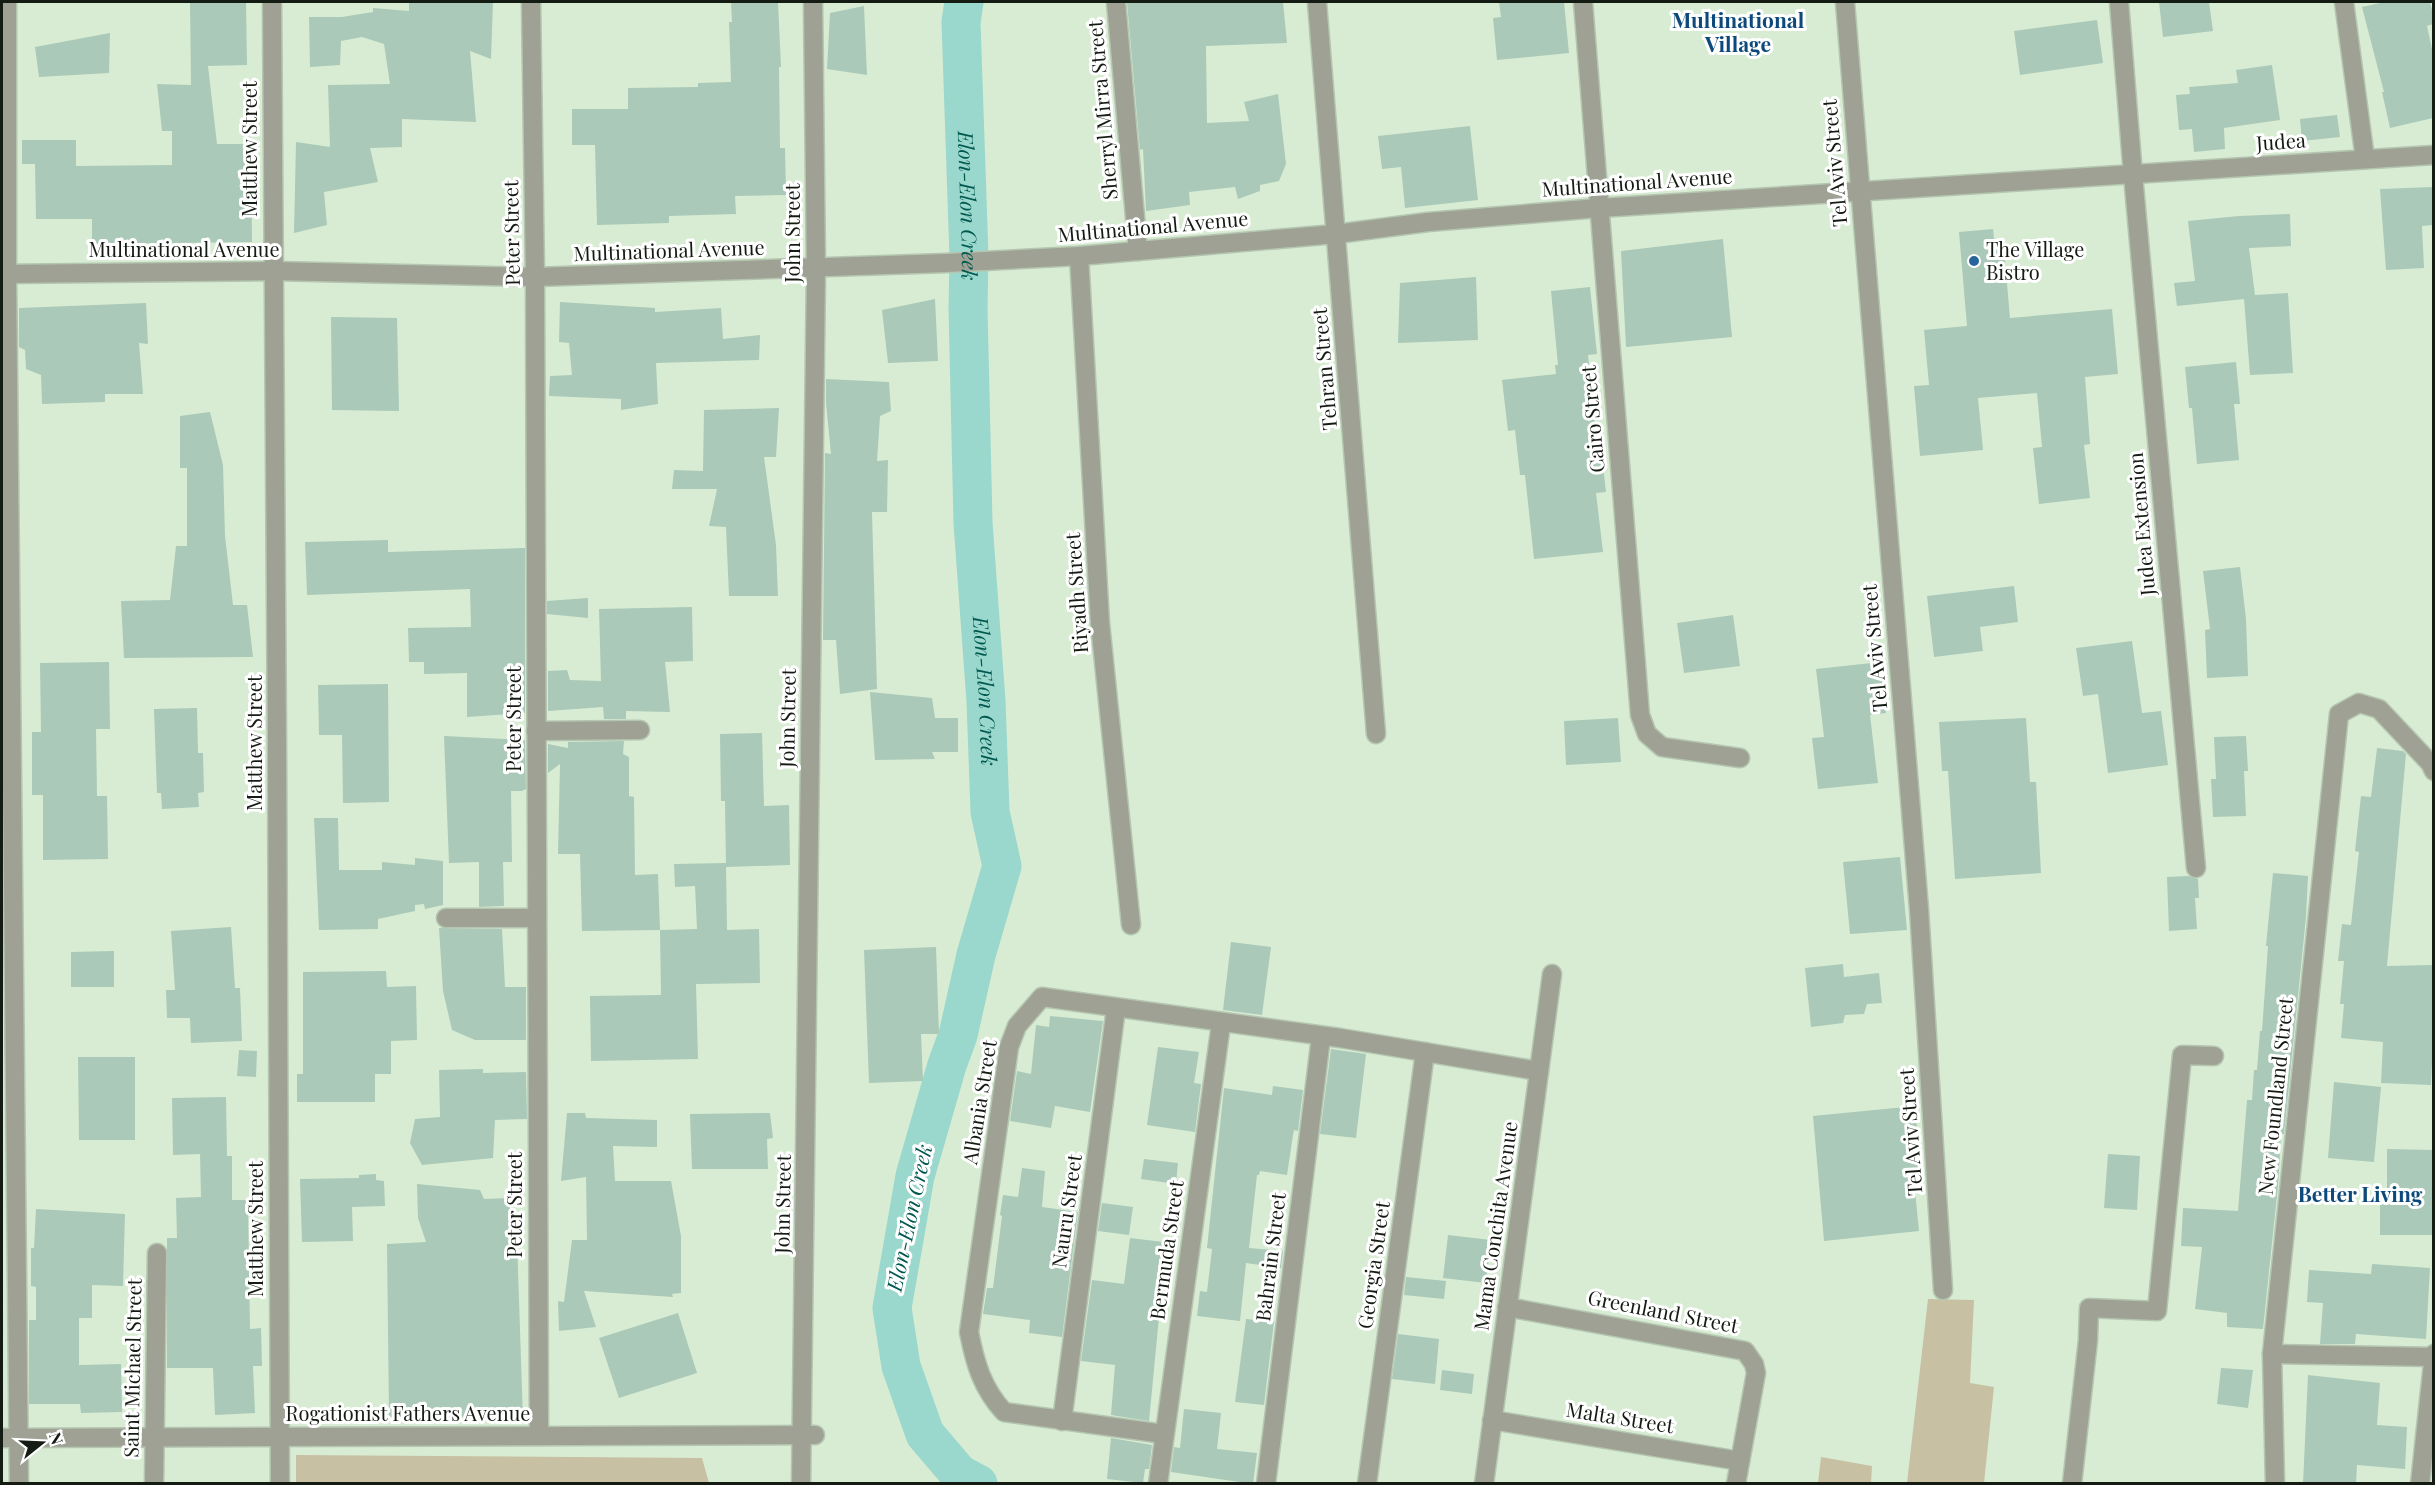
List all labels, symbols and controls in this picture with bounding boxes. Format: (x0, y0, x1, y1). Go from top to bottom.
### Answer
district label: Multinational Village (1672, 5, 1805, 57)
street label: Sherryl Mirra Street (1080, 18, 1123, 201)
street label: Matthew Street (235, 80, 262, 217)
street label: Tel Aviv Street (1814, 97, 1853, 228)
street label: Judea (2254, 125, 2307, 156)
water label: Elon-Elon Creek (953, 129, 985, 281)
street label: Multinational Avenue (1541, 161, 1733, 202)
street label: Peter Street (496, 179, 525, 286)
street label: John Street (778, 182, 805, 284)
street label: Multinational Avenue (1056, 204, 1249, 247)
street label: Multinational Avenue (573, 233, 765, 266)
street label: Multinational Avenue (88, 235, 280, 262)
place label: The Village Bistro (1986, 235, 2084, 285)
marker: The Village Bistro (1967, 254, 1981, 268)
street label: Tehran Street (1305, 306, 1342, 432)
street label: Cairo Street (1573, 363, 1610, 474)
street label: Judea Extension (2121, 451, 2160, 598)
street label: Riyadh Street (1058, 531, 1093, 654)
street label: Tel Aviv Street (1854, 582, 1893, 713)
water label: Elon-Elon Creek (968, 614, 1004, 766)
street label: Peter Street (499, 665, 526, 772)
street label: John Street (772, 667, 801, 769)
street label: Matthew Street (240, 674, 267, 811)
street label: New Foundland Street (2251, 995, 2298, 1196)
street label: Albania Street (955, 1037, 1002, 1167)
street label: Tel Aviv Street (1892, 1066, 1927, 1197)
street label: Mama Conchita Avenue (1466, 1120, 1523, 1332)
water label: Elon-Elon Creek (879, 1141, 937, 1295)
street label: Peter Street (500, 1151, 527, 1258)
street label: Nauru Street (1044, 1151, 1087, 1269)
street label: John Street (767, 1153, 796, 1255)
street label: Matthew Street (241, 1160, 268, 1297)
street label: Bermuda Street (1142, 1177, 1189, 1321)
district label: Better Living (2298, 1179, 2423, 1207)
street label: Bahrain Street (1248, 1190, 1291, 1323)
street label: Georgia Street (1350, 1198, 1395, 1330)
street label: Saint Michael Street (116, 1277, 147, 1458)
street label: Greenland Street (1586, 1283, 1742, 1339)
street label: Malta Street (1565, 1395, 1677, 1438)
street label: Rogationist Fathers Avenue (286, 1399, 530, 1426)
north arrow (12, 1413, 72, 1473)
text: N (45, 1429, 69, 1447)

